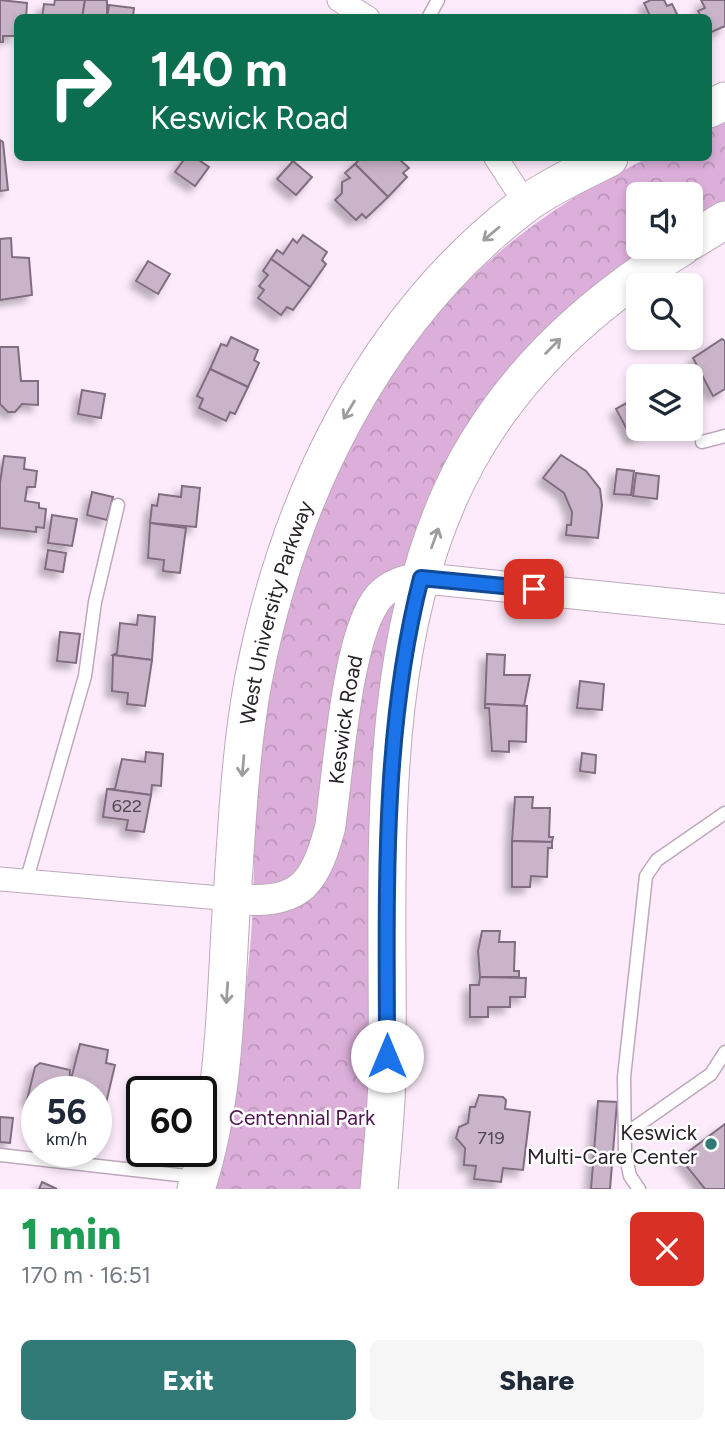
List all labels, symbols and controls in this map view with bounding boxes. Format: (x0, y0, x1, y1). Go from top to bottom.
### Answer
text: 140 m (150, 39, 288, 98)
icon: right (35, 42, 126, 133)
text: Keswick Road (150, 99, 349, 137)
map controls (626, 182, 703, 441)
button: sound (626, 182, 703, 259)
one-way arrow (482, 226, 500, 242)
button: search (626, 273, 703, 350)
one-way arrow (545, 338, 562, 355)
button: layers (626, 364, 703, 441)
one-way arrow (341, 400, 355, 420)
street label: West University Parkway (234, 497, 317, 726)
one-way arrow (430, 528, 443, 550)
pin (504, 559, 564, 619)
icon: arrive (515, 570, 553, 608)
street label: Keswick Road (323, 653, 367, 786)
one-way arrow (236, 755, 249, 777)
house number: 622 (112, 795, 142, 817)
one-way arrow (221, 982, 234, 1005)
position arrow (350, 1019, 424, 1093)
speed limit sign: 60 (126, 1076, 217, 1167)
text: 56 (46, 1091, 87, 1133)
park label: Centennial Park (229, 1105, 376, 1130)
place label: Keswick Multi-Care Center (527, 1120, 698, 1169)
house number: 719 (477, 1127, 505, 1149)
text: km/h (46, 1128, 87, 1150)
marker: Keswick Multi-Care Center (703, 1136, 719, 1152)
text: 1 min (21, 1209, 121, 1260)
button: close (630, 1212, 704, 1286)
text: 170 m · 16:51 (21, 1261, 151, 1289)
button: Exit (21, 1340, 356, 1420)
button: Share (370, 1340, 704, 1420)

